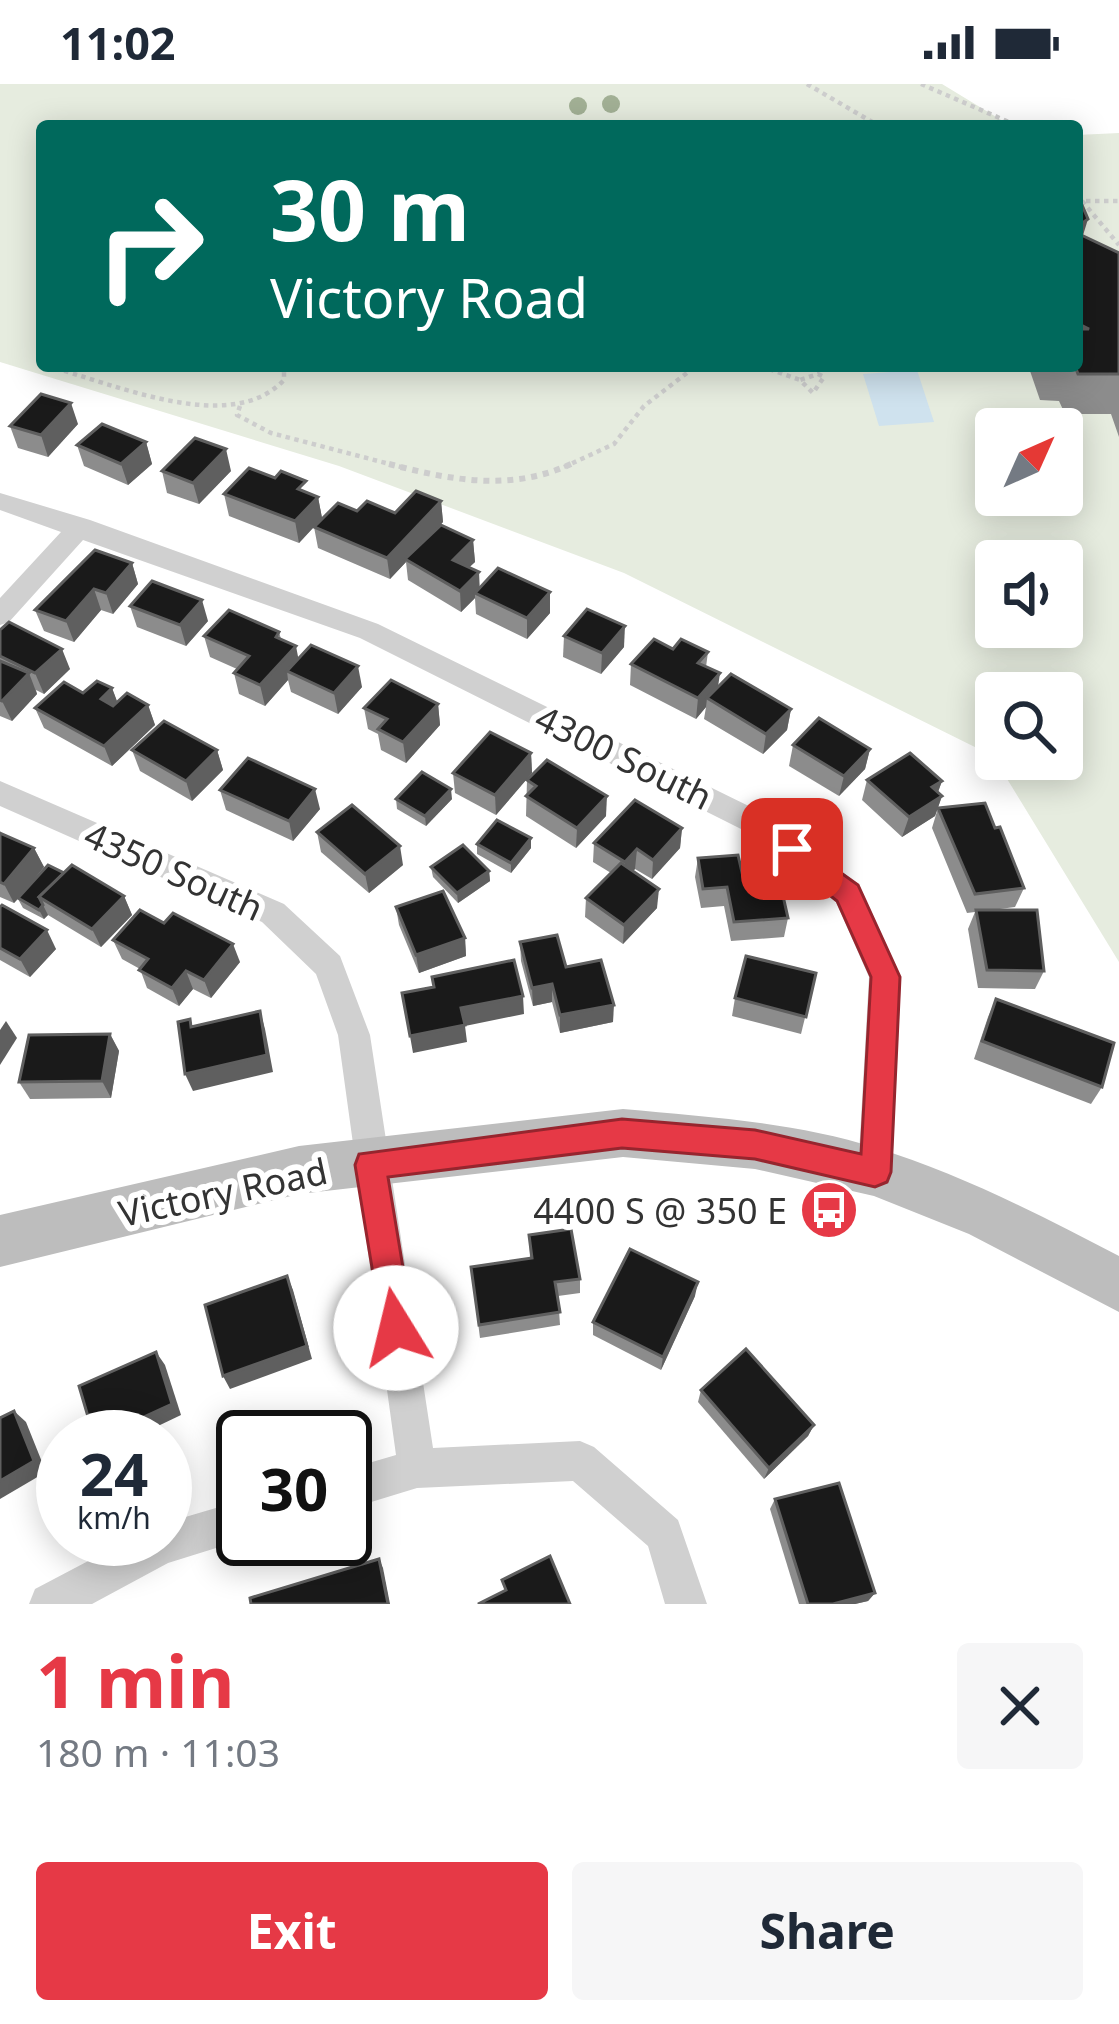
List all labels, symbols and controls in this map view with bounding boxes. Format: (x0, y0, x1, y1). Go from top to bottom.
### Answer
text: 11:02 (60, 12, 176, 73)
text: 30 m (270, 151, 470, 266)
icon: right (72, 168, 228, 324)
text: Victory Road (270, 260, 588, 334)
north arrow (975, 408, 1083, 516)
map controls (975, 408, 1083, 780)
button: sound (975, 540, 1083, 648)
button: search (975, 672, 1083, 780)
street label: 4300 South (528, 693, 720, 821)
pin (741, 798, 843, 900)
street label: 4350 South (77, 810, 271, 932)
icon: arrive (759, 816, 825, 882)
street label: Victory Road (114, 1146, 332, 1238)
bus stop icon: 4400 S @ 350 E (798, 1179, 860, 1241)
place label: 4400 S @ 350 E (533, 1186, 787, 1235)
position arrow (333, 1265, 459, 1391)
speed limit sign: 30 (216, 1410, 372, 1566)
text: 24 (80, 1432, 148, 1514)
text: km/h (77, 1497, 151, 1538)
text: 1 min (36, 1631, 234, 1729)
button: close (957, 1643, 1083, 1769)
text: 180 m · 11:03 (36, 1725, 280, 1778)
button: Exit (36, 1862, 548, 2000)
button: Share (572, 1862, 1083, 2000)

